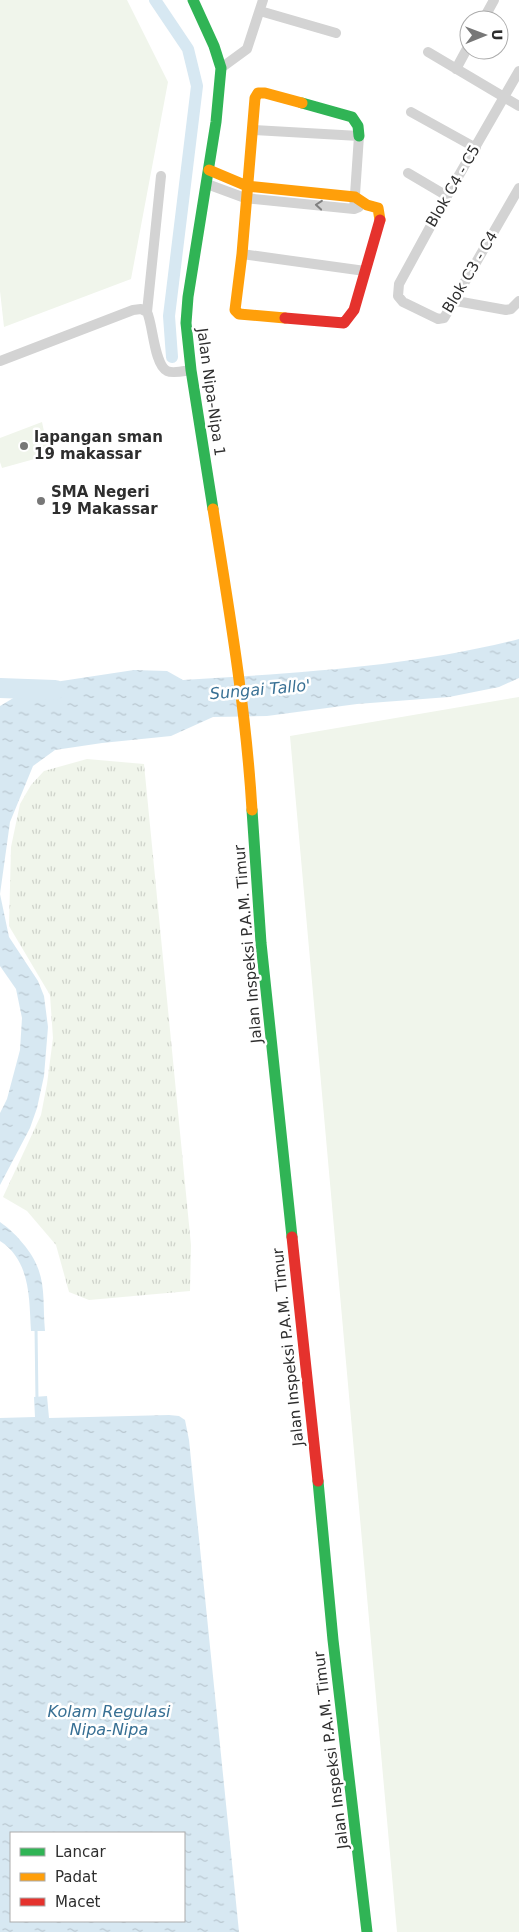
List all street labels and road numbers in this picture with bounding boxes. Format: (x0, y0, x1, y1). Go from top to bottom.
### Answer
street label: Blok C4 - C5 (422, 142, 484, 230)
street label: Blok C3 - C4 (439, 228, 501, 316)
street label: Jalan Nipa-Nipa 1 (193, 326, 229, 457)
street label: Jalan Inspeksi P.A.M. Timur (230, 843, 266, 1045)
street label: Jalan Inspeksi P.A.M. Timur (269, 1246, 307, 1448)
street label: Jalan Inspeksi P.A.M. Timur (310, 1649, 352, 1851)

